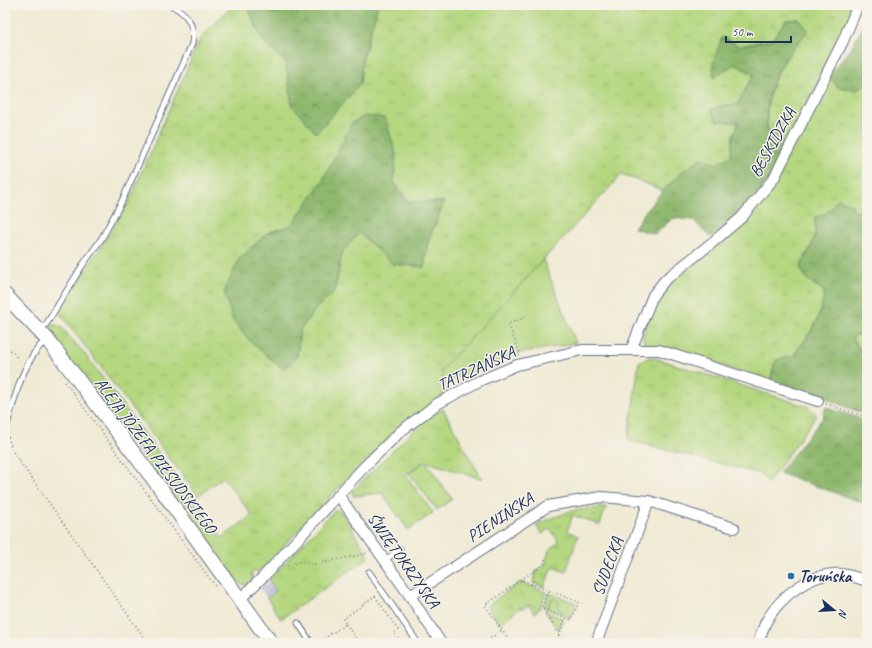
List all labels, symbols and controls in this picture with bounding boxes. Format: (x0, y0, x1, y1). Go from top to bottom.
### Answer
scale bar (726, 18, 791, 44)
text: 50 m (732, 24, 754, 40)
street label: BESKIDZKA (745, 103, 800, 181)
street label: TATRZAŃSKA (434, 340, 520, 396)
street label: ALEJA JÓZEFA PIŁSUDSKIEGO (90, 372, 224, 540)
street label: PIENIŃSKA (463, 487, 539, 547)
street label: ŚWIĘTOKRZYSKA (363, 508, 446, 613)
street label: SUDECKA (587, 534, 628, 598)
place label: Toruńska (799, 566, 853, 587)
marker: Toruńska (786, 571, 796, 581)
north arrow (814, 590, 854, 630)
text: N (835, 608, 851, 621)

